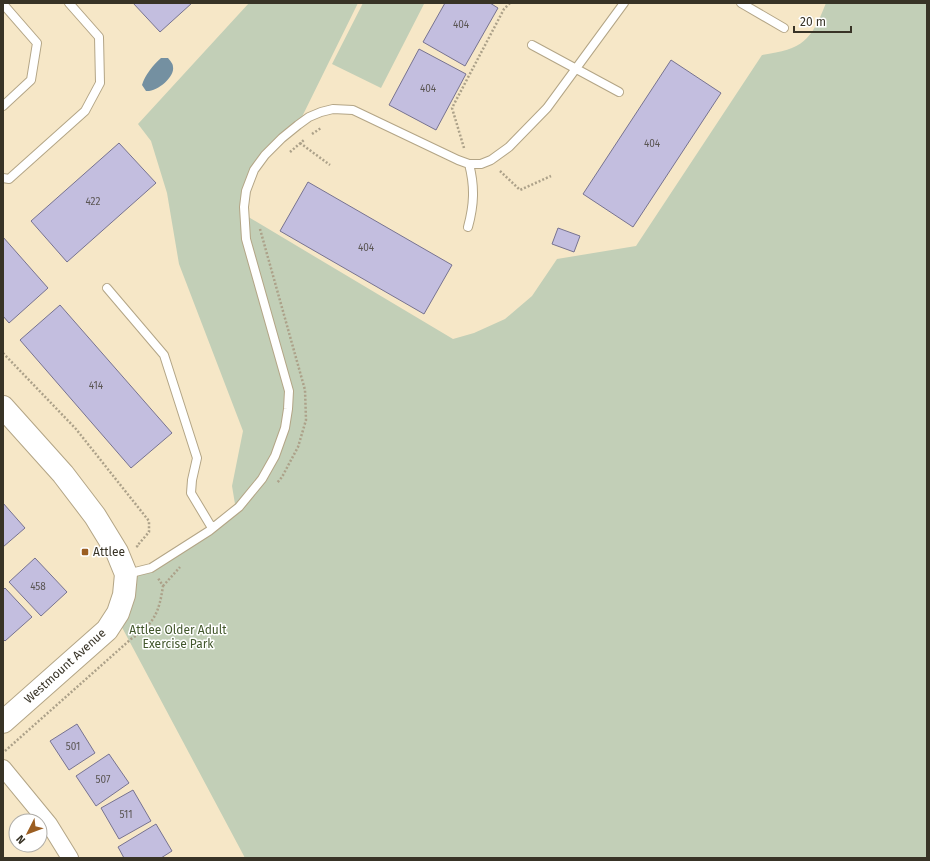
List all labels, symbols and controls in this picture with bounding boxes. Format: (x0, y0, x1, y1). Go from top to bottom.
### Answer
scale bar (794, 8, 851, 34)
text: 20 m (800, 15, 826, 29)
house number: 404 (453, 19, 470, 31)
house number: 404 (420, 83, 437, 95)
house number: 404 (644, 138, 661, 150)
house number: 422 (85, 196, 101, 208)
house number: 404 (358, 242, 375, 254)
house number: 414 (89, 380, 104, 392)
place label: Attlee (93, 545, 125, 559)
marker: Attlee (80, 547, 90, 557)
house number: 458 (30, 581, 46, 593)
park label: Attlee Older Adult Exercise Park (129, 623, 227, 651)
street label: Westmount Avenue (21, 626, 109, 706)
house number: 501 (66, 741, 80, 753)
house number: 507 (96, 774, 111, 786)
house number: 511 (119, 809, 133, 821)
north arrow (8, 813, 48, 853)
text: N (14, 832, 28, 846)

